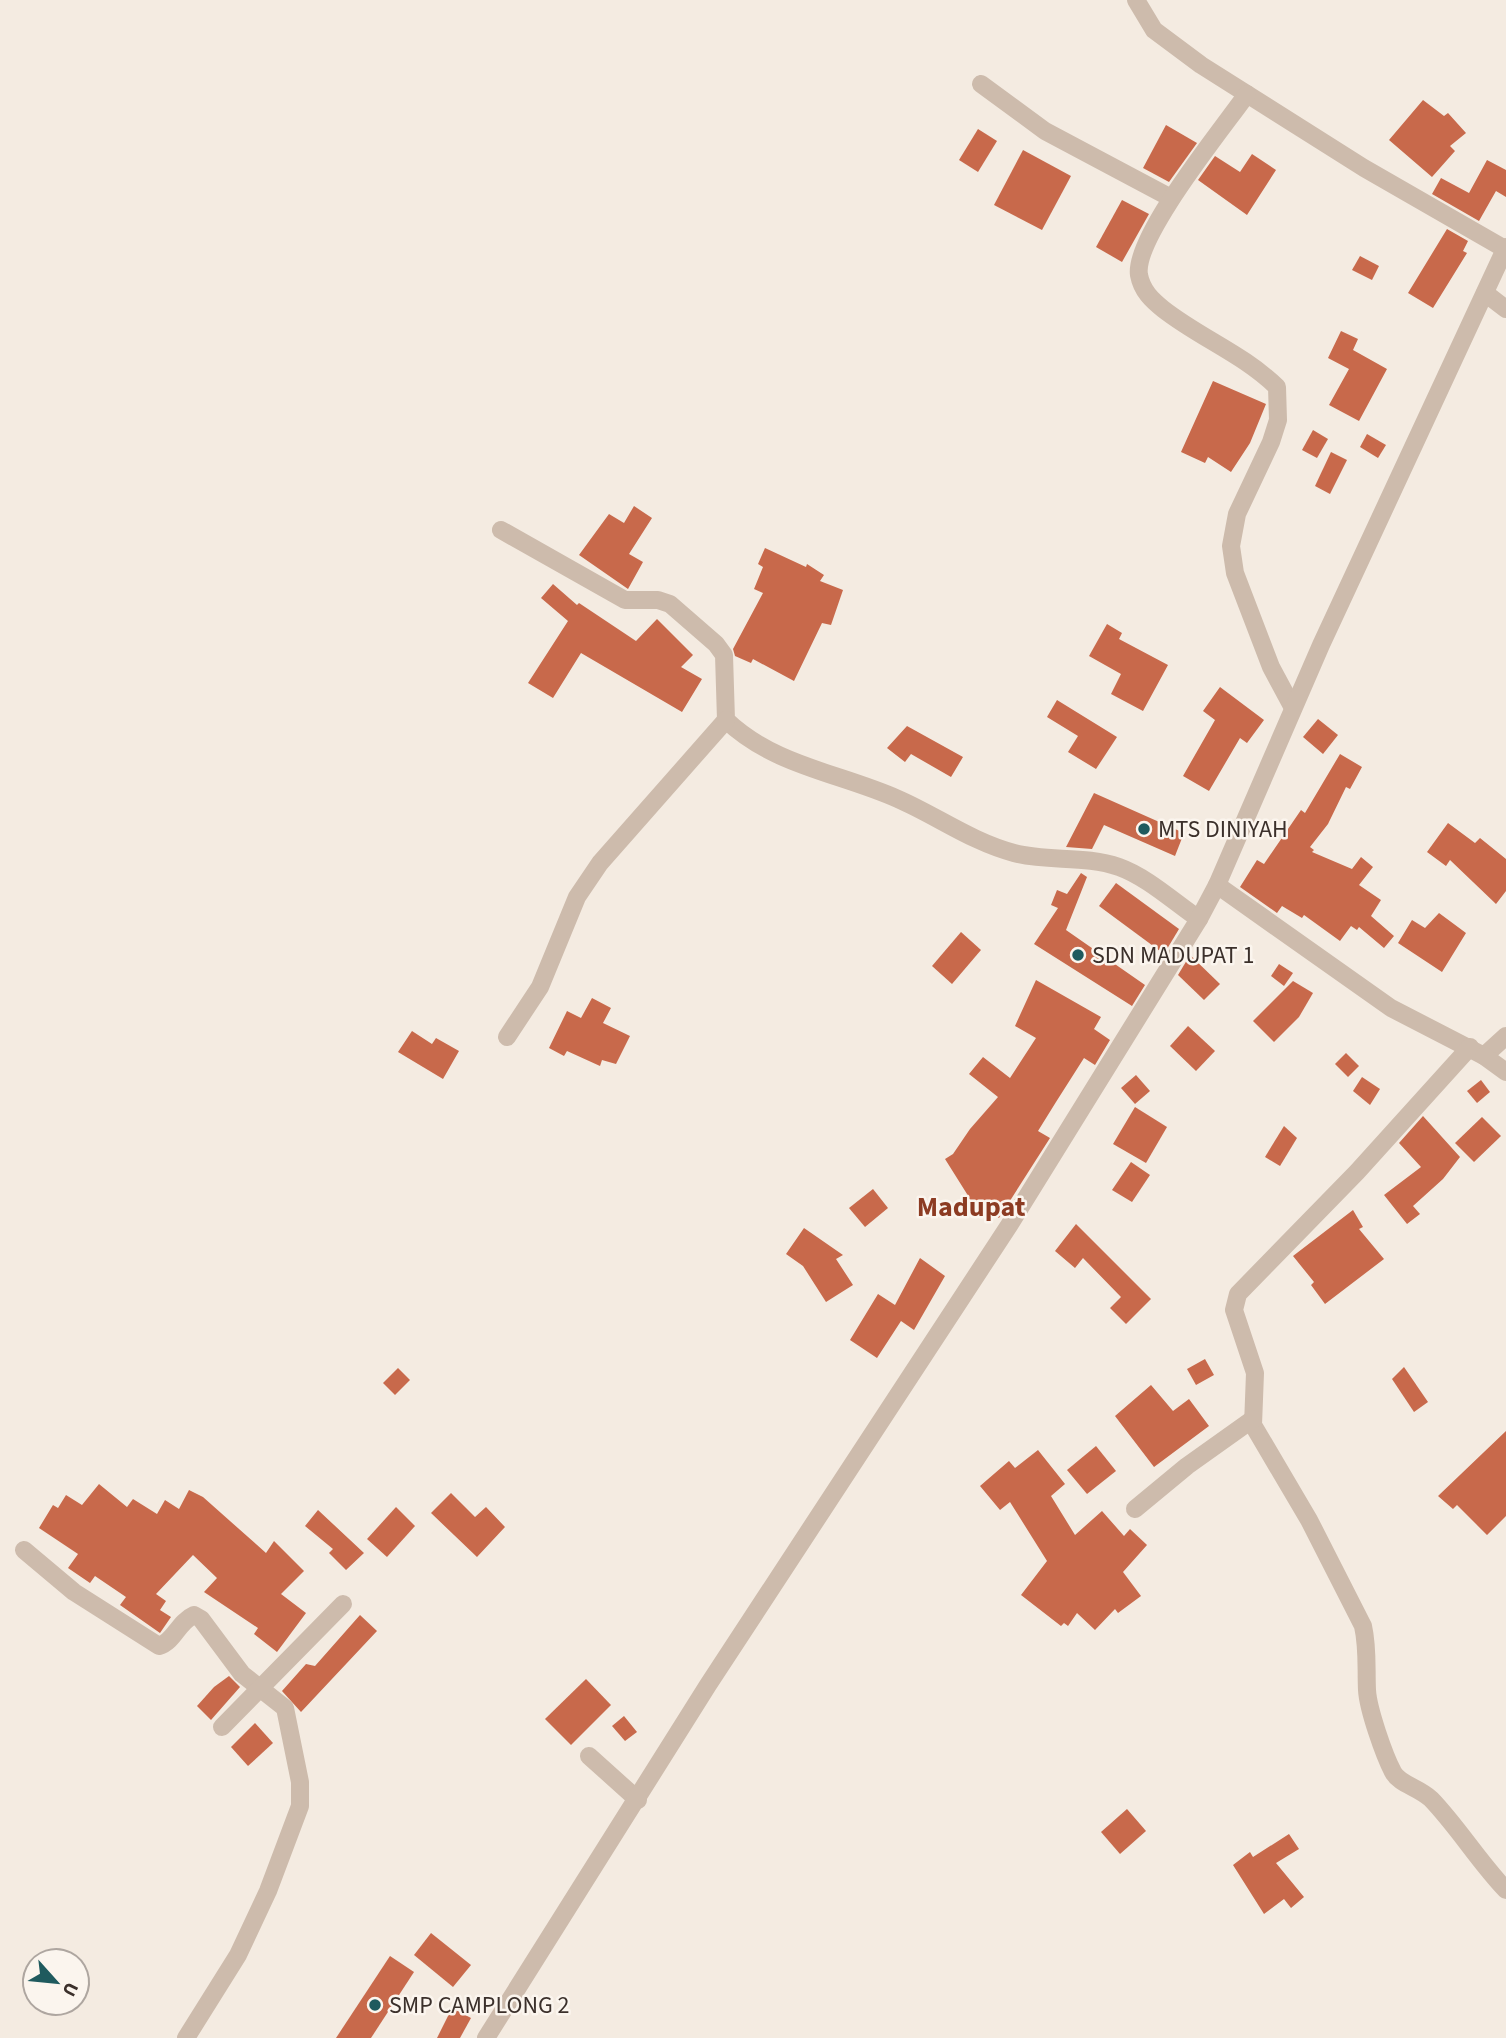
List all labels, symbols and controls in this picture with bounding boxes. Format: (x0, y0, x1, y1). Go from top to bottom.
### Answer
place label: MTS DINIYAH (1158, 812, 1288, 847)
marker: MTS DINIYAH (1136, 821, 1152, 837)
place label: SDN MADUPAT 1 (1092, 938, 1254, 973)
marker: SDN MADUPAT 1 (1070, 947, 1086, 963)
district label: Madupat (917, 1187, 1026, 1227)
north arrow (21, 1947, 91, 2017)
text: U (55, 1977, 85, 2001)
place label: SMP CAMPLONG 2 (389, 1988, 569, 2023)
marker: SMP CAMPLONG 2 (367, 1997, 383, 2013)

